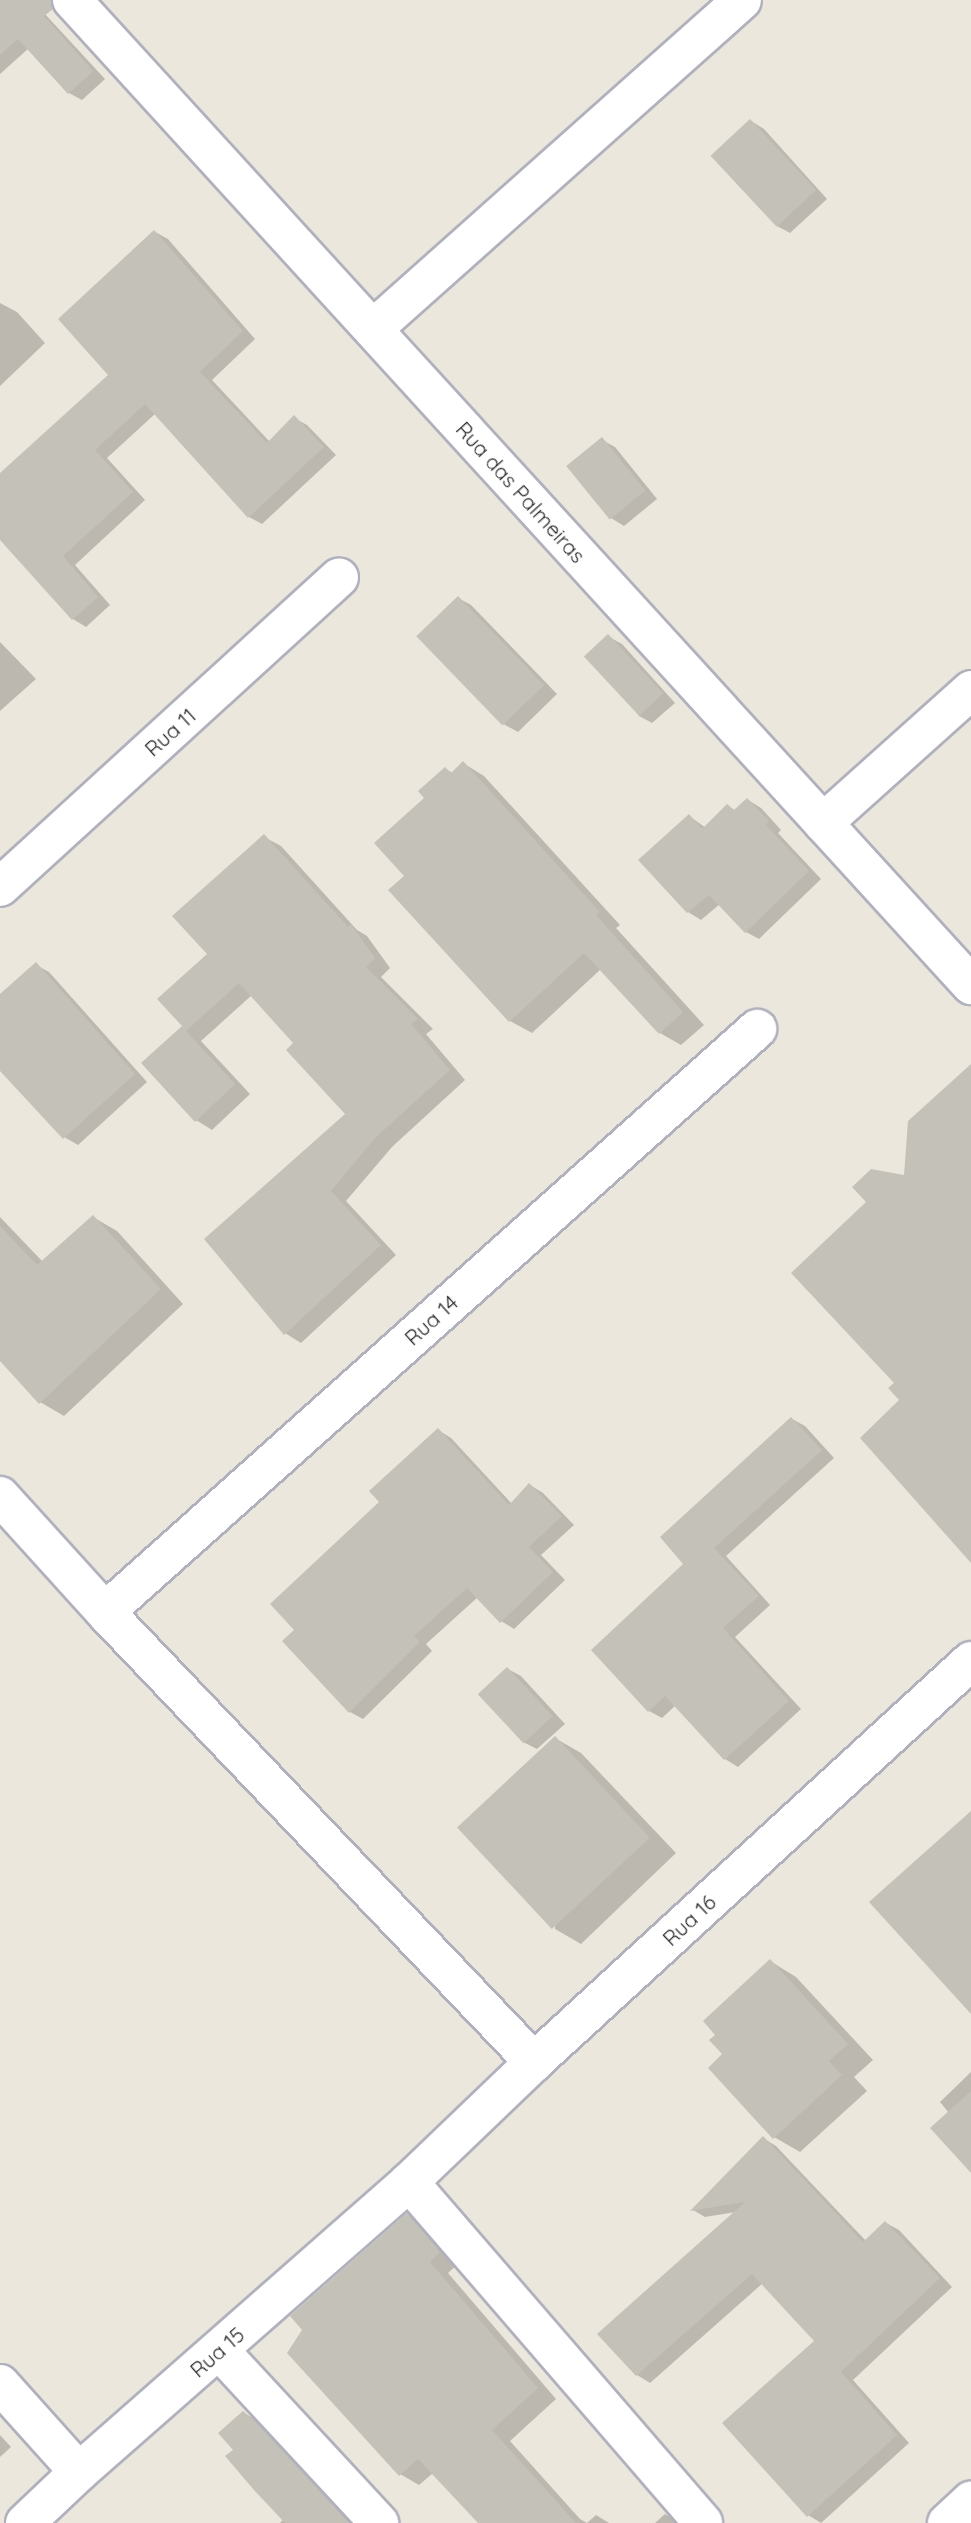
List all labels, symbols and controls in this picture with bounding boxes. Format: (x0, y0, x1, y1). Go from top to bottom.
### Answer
street label: Rua das Palmeiras (451, 416, 591, 568)
street label: Rua 11 (139, 703, 201, 761)
street label: Rua 14 (399, 1290, 463, 1350)
street label: Rua 16 (657, 1889, 721, 1951)
street label: Rua 15 (185, 2322, 249, 2382)

